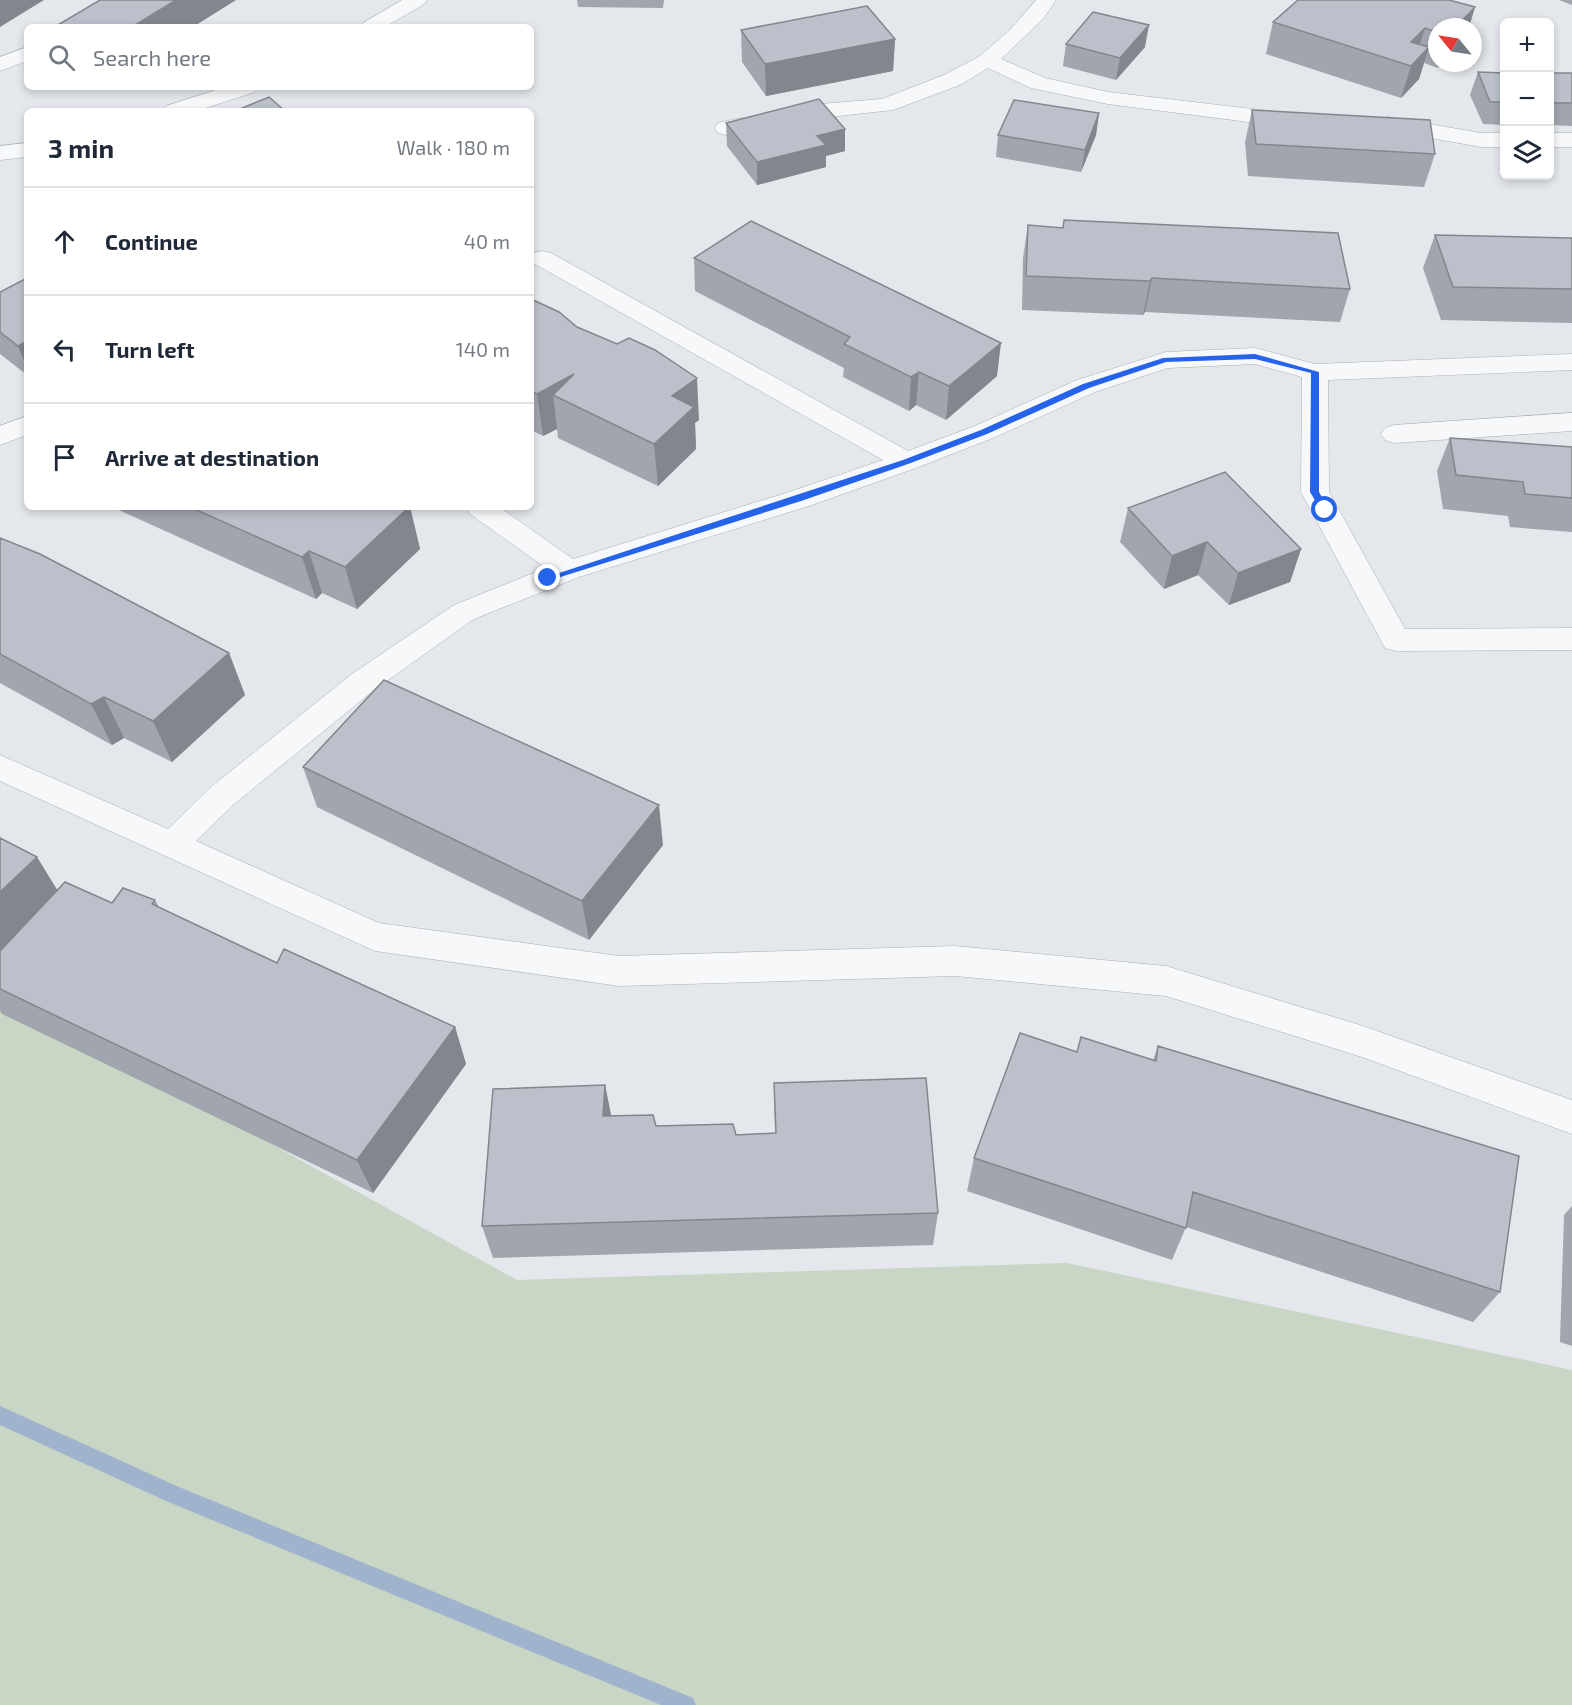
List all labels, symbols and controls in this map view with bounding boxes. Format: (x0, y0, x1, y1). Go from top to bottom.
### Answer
north arrow (1428, 18, 1482, 72)
map controls (1500, 18, 1554, 180)
button: + (1500, 18, 1554, 72)
search box (24, 24, 534, 90)
icon: search (45, 41, 78, 74)
text: Search here (93, 44, 211, 70)
button: − (1500, 72, 1554, 126)
button: layers (1500, 126, 1554, 180)
text: 3 min (48, 132, 114, 163)
text: Walk · 180 m (397, 135, 510, 159)
icon: ahead (48, 225, 81, 258)
text: Continue (105, 228, 198, 254)
text: 40 m (464, 229, 510, 253)
icon: left (48, 333, 81, 366)
text: Turn left (105, 336, 194, 362)
text: 140 m (456, 337, 510, 361)
icon: arrive (48, 441, 81, 474)
text: Arrive at destination (105, 444, 319, 470)
route start (1311, 496, 1337, 522)
route end (534, 564, 560, 590)

